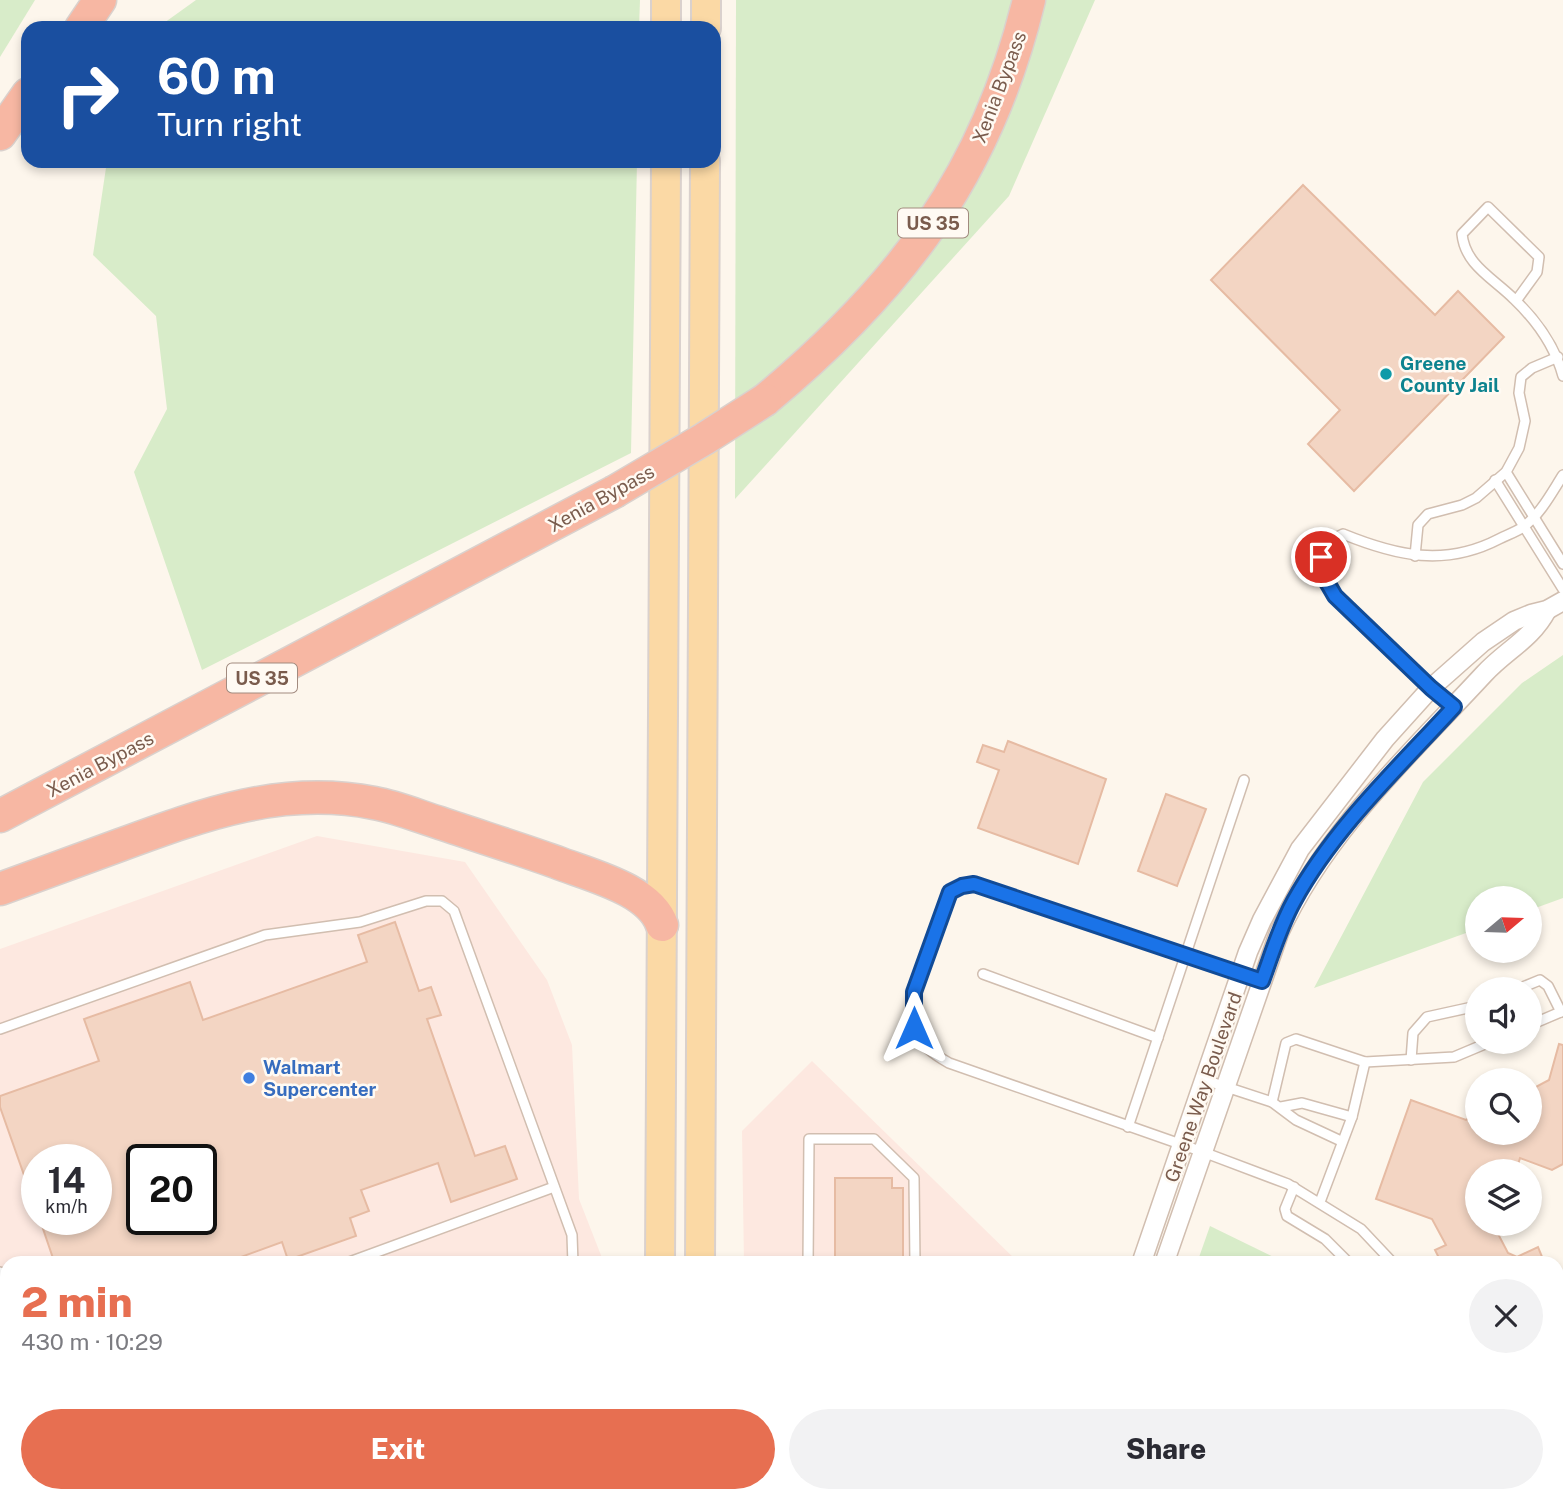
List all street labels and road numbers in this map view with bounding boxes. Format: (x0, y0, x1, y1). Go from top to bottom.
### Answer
street label: Xenia Bypass (968, 28, 1030, 146)
road number: US 35 (898, 208, 968, 238)
street label: Xenia Bypass (544, 460, 658, 536)
road number: US 35 (227, 664, 297, 692)
street label: Xenia Bypass (43, 727, 157, 801)
street label: Greene Way Boulevard (1160, 989, 1246, 1185)

